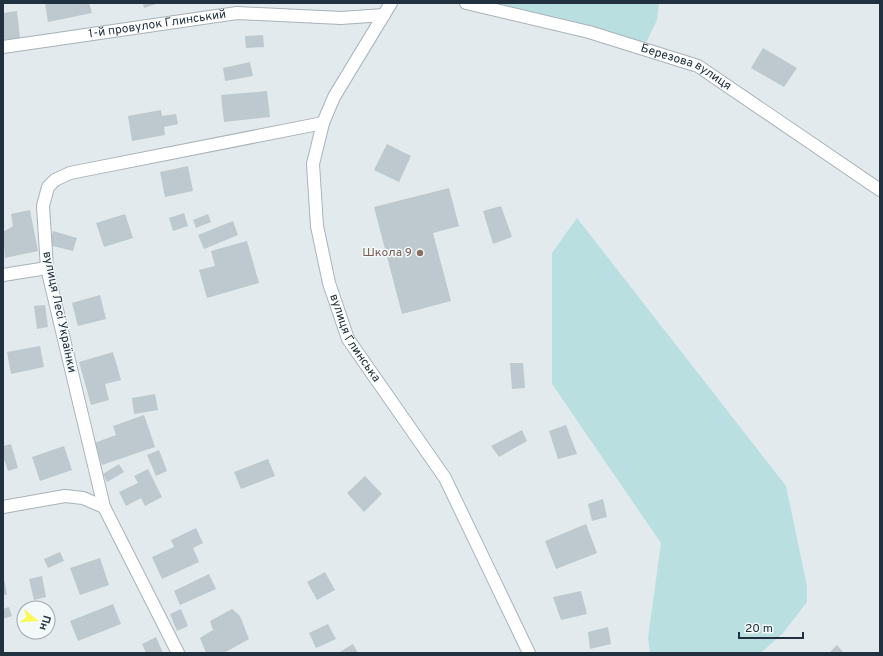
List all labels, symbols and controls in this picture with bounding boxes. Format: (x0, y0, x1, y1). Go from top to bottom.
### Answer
street label: 1-й провулок Глинський (87, 7, 227, 42)
street label: Березова вулиця (639, 41, 734, 94)
place label: Школа 9 (362, 245, 412, 261)
marker: Школа 9 (415, 248, 425, 258)
street label: вулиця Лесі Українки (38, 250, 80, 374)
street label: вулиця Глинська (325, 292, 384, 386)
north arrow (16, 600, 56, 640)
text: Пн (36, 613, 53, 632)
scale bar (739, 614, 803, 640)
text: 20 m (745, 621, 773, 637)

